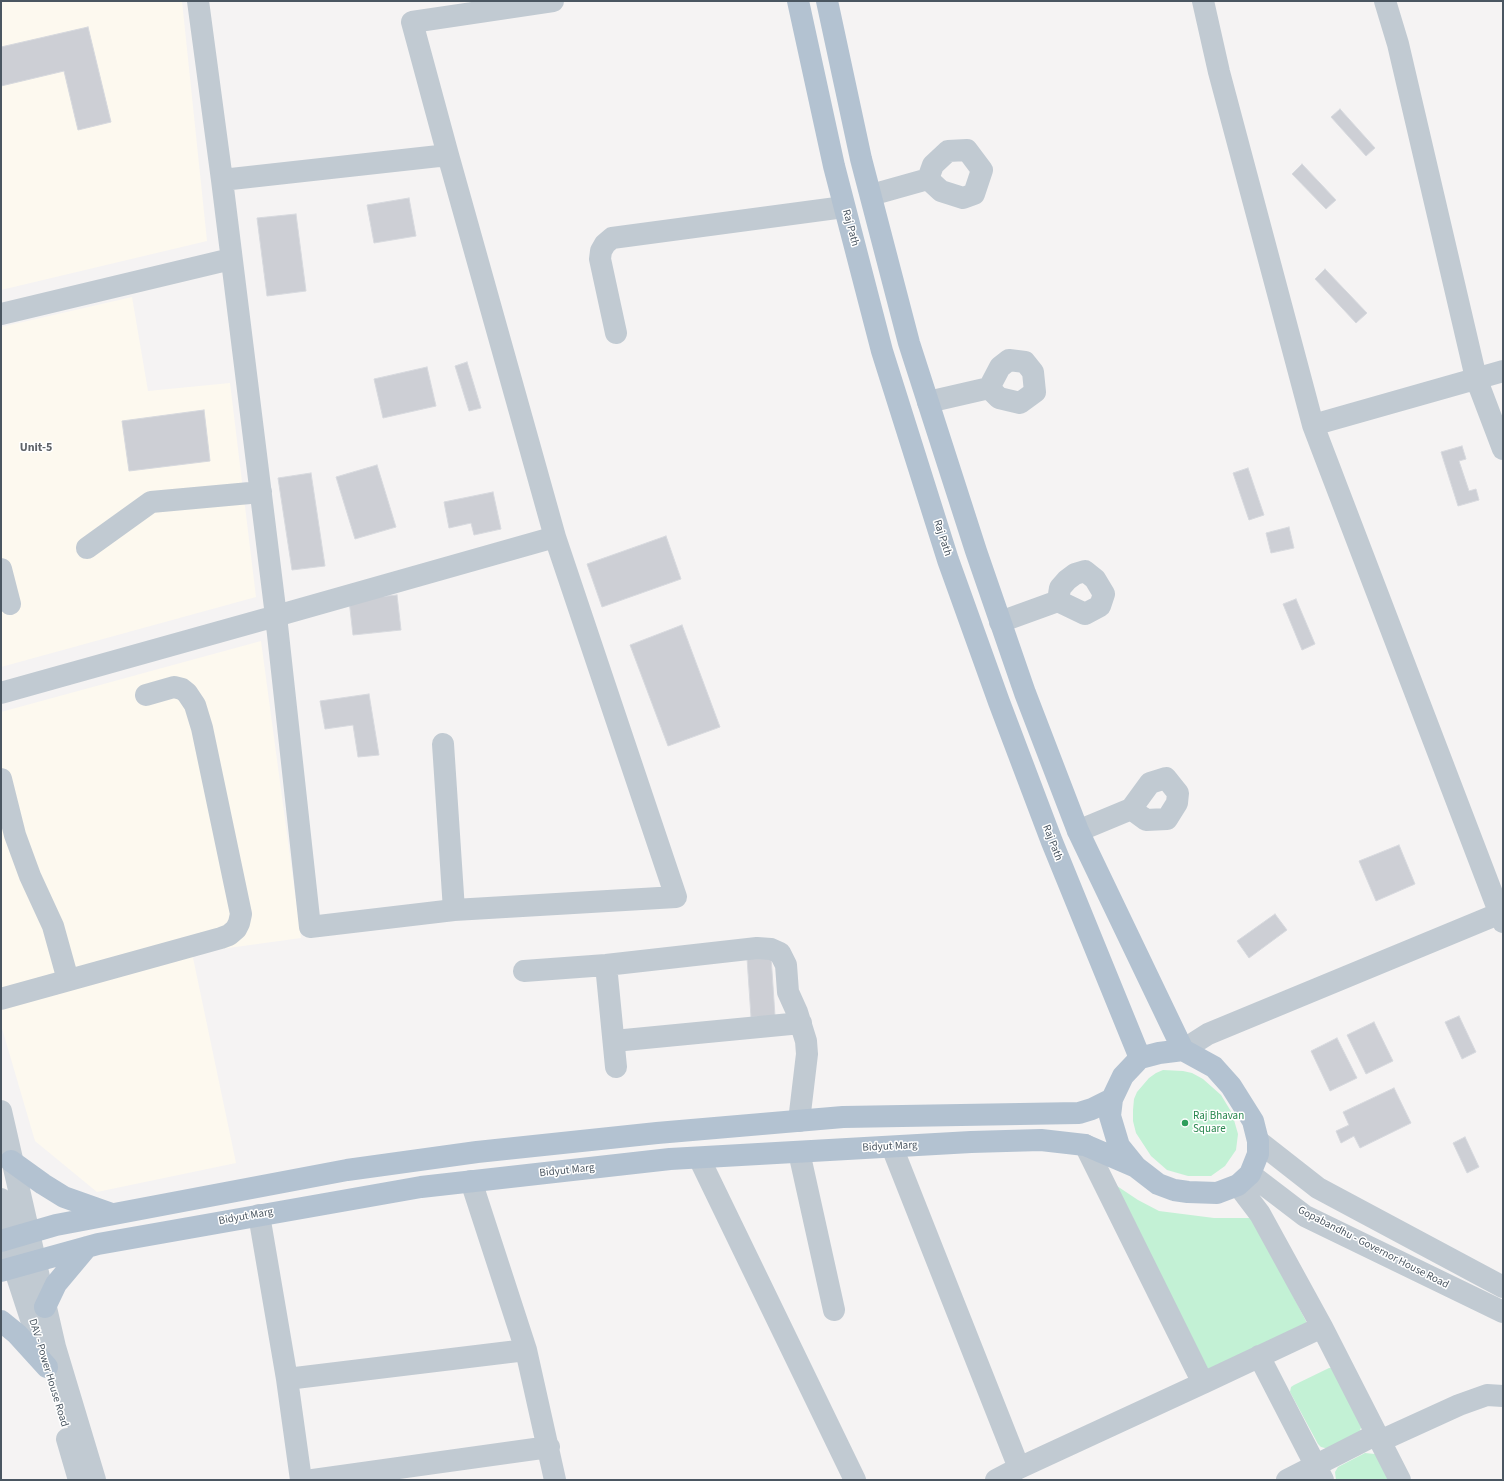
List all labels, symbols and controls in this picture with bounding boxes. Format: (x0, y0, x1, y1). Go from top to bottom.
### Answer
street label: Raj Path (839, 208, 861, 248)
district label: Unit-5 (20, 441, 52, 455)
street label: Raj Path (930, 518, 954, 558)
street label: Raj Path (1039, 823, 1065, 863)
place label: Raj Bhavan Square (1193, 1110, 1244, 1136)
marker: Raj Bhavan Square (1180, 1118, 1190, 1128)
street label: Bidyut Marg (862, 1139, 918, 1155)
street label: Bidyut Marg (539, 1162, 595, 1180)
street label: Gopabandhu - Governor House Road (1295, 1204, 1451, 1292)
street label: Bidyut Marg (218, 1206, 274, 1228)
street label: DAV - Power House Road (25, 1317, 71, 1429)

